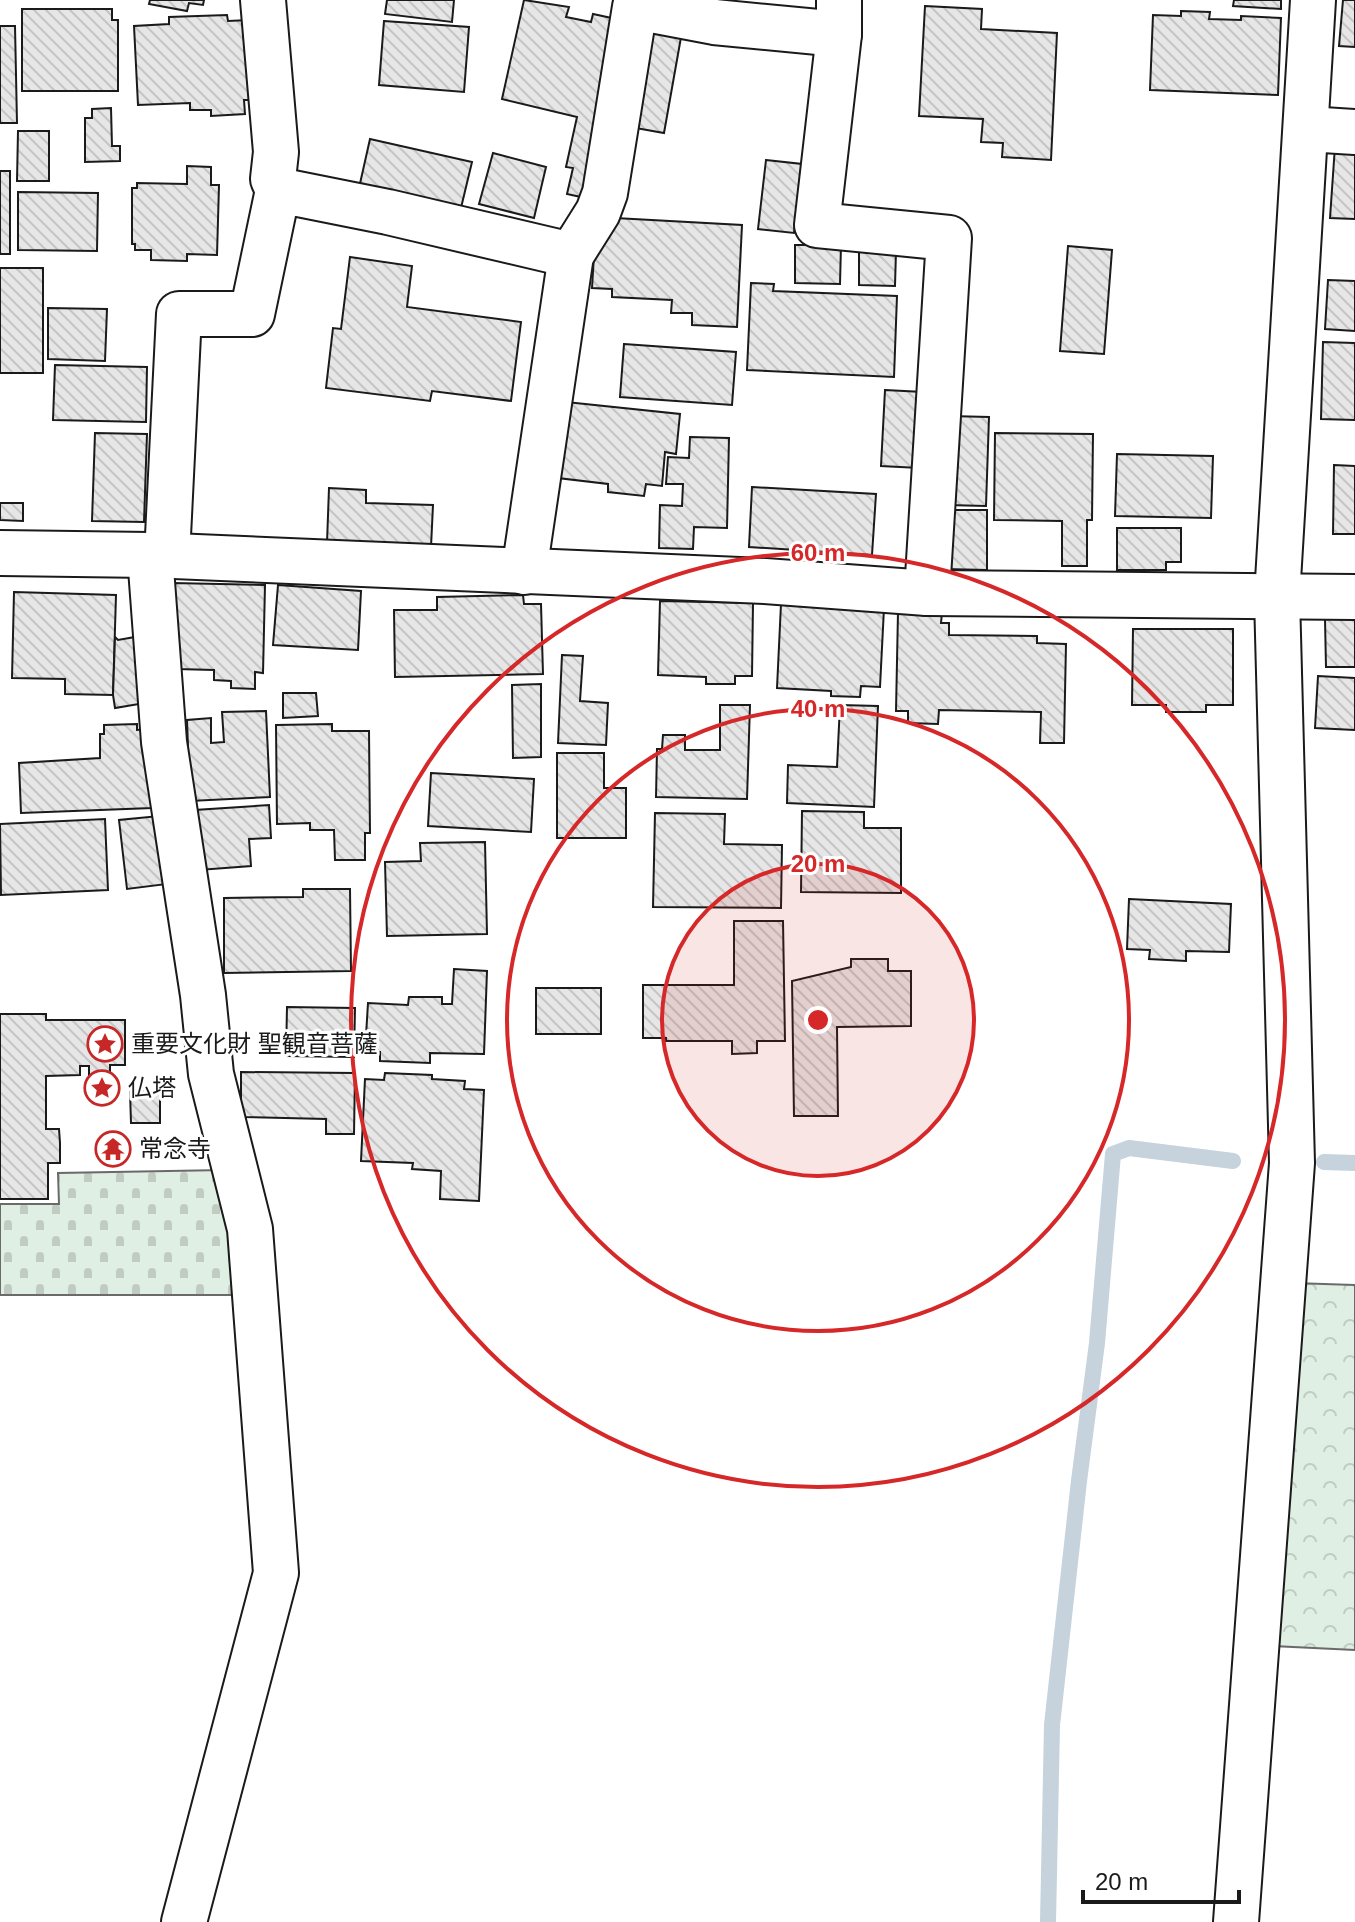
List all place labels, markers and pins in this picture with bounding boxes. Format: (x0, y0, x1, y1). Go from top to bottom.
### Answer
centre of rings (804, 1006, 832, 1034)
place icon: 重要文化財 聖観音菩薩 (86, 1025, 124, 1063)
place label: 重要文化財 聖観音菩薩 (131, 1030, 378, 1057)
place icon: 仏塔 (83, 1069, 121, 1107)
place label: 仏塔 (128, 1074, 176, 1101)
temple icon: 常念寺 (94, 1130, 132, 1168)
place label: 常念寺 (139, 1135, 211, 1162)

